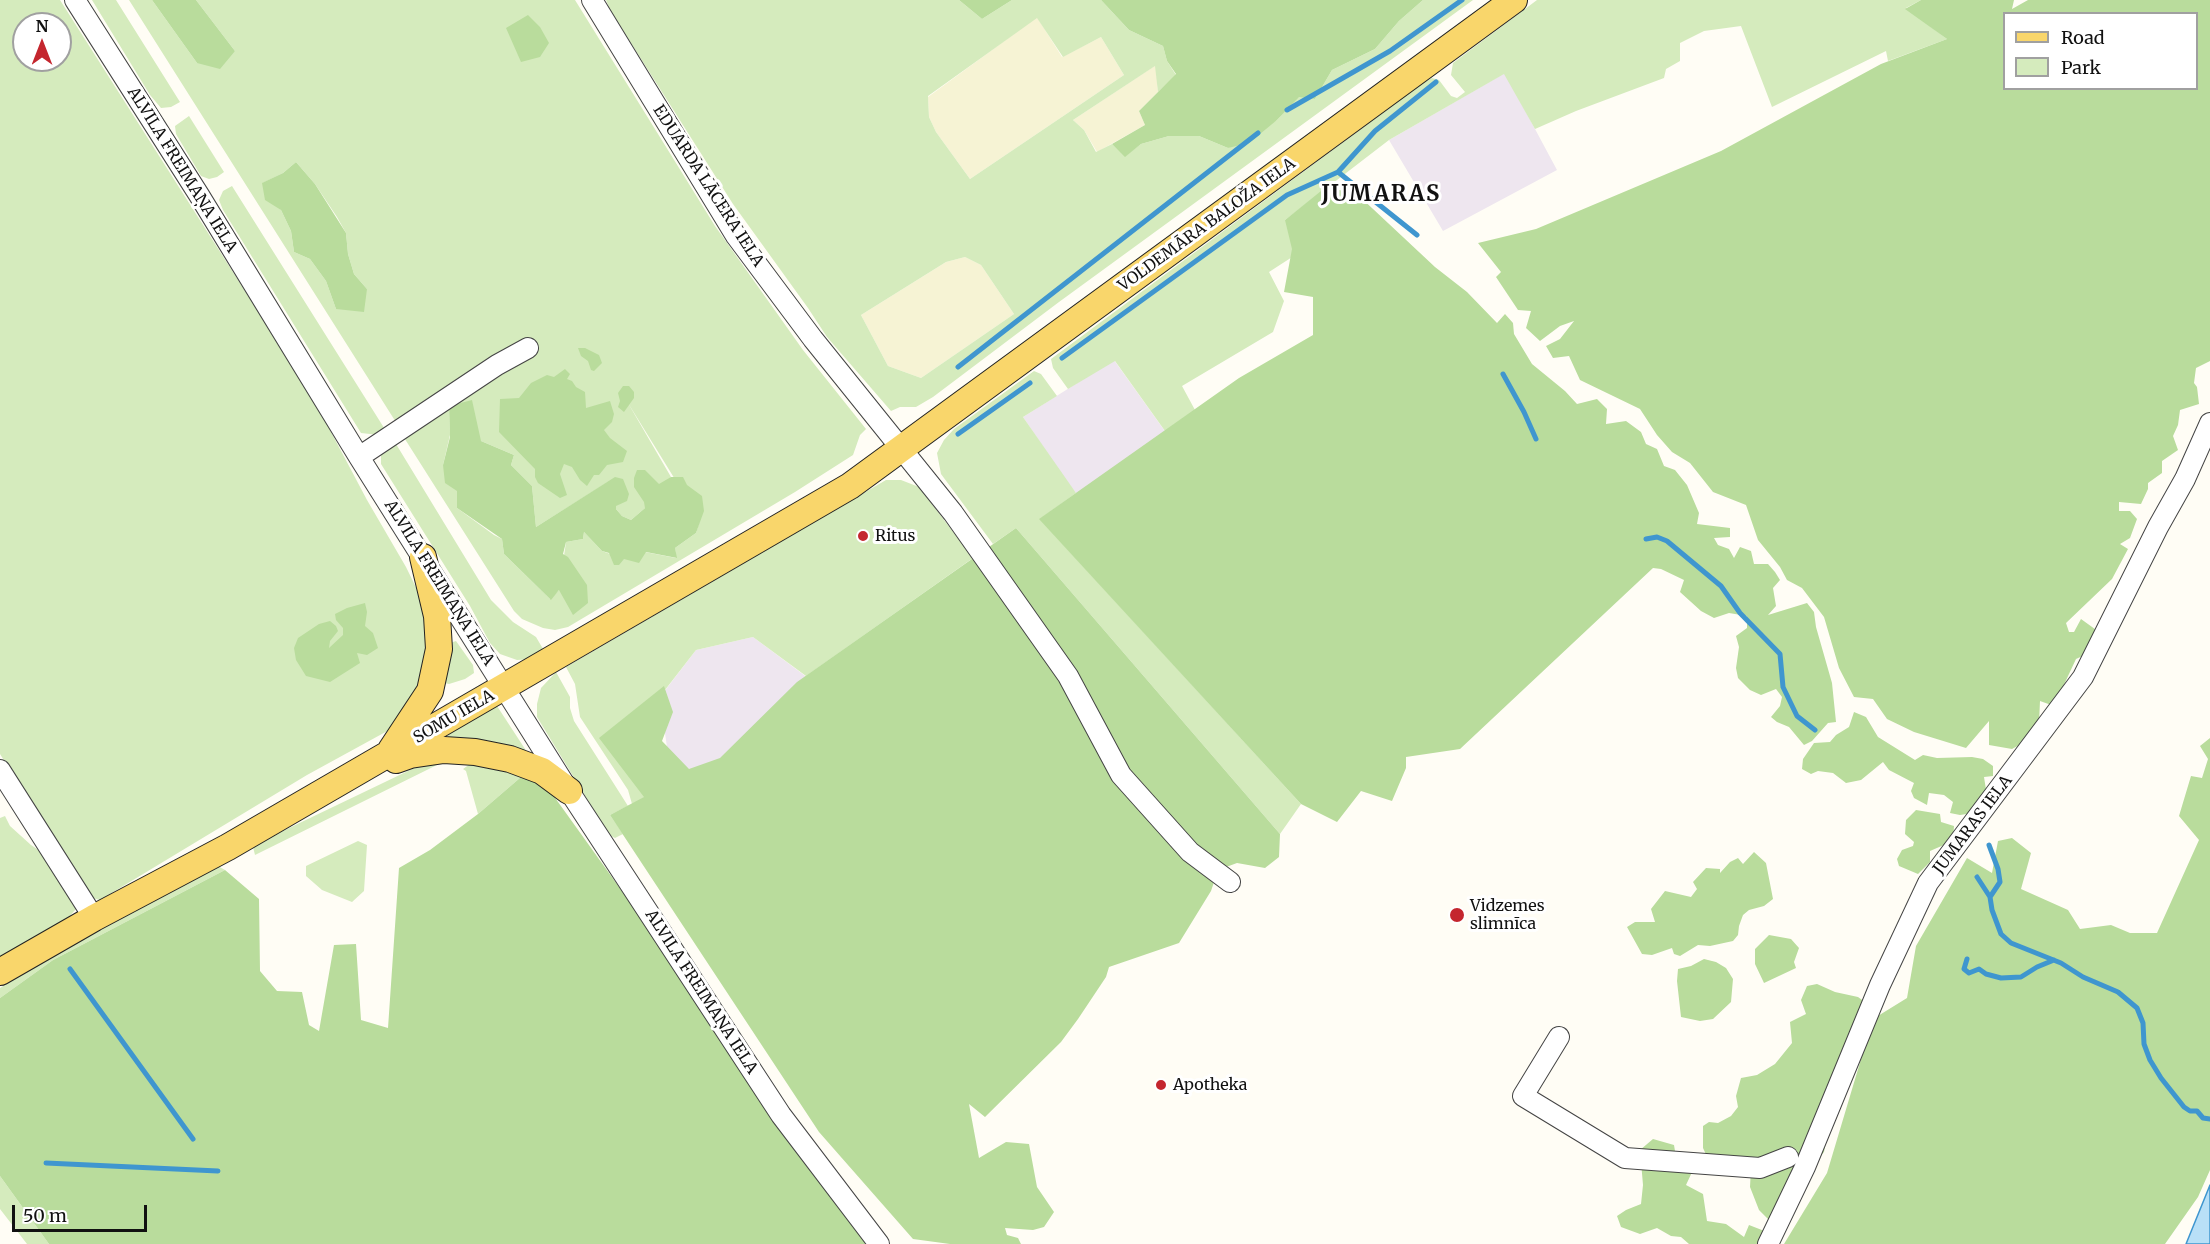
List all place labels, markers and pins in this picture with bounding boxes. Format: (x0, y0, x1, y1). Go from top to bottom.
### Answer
place label: Ritus (875, 526, 915, 546)
marker: Ritus (856, 529, 870, 543)
place label: Vidzemes slimnīca (1470, 896, 1545, 934)
marker: Vidzemes slimnīca (1448, 906, 1466, 924)
place label: Apotheka (1173, 1075, 1247, 1095)
marker: Apotheka (1154, 1078, 1168, 1092)

